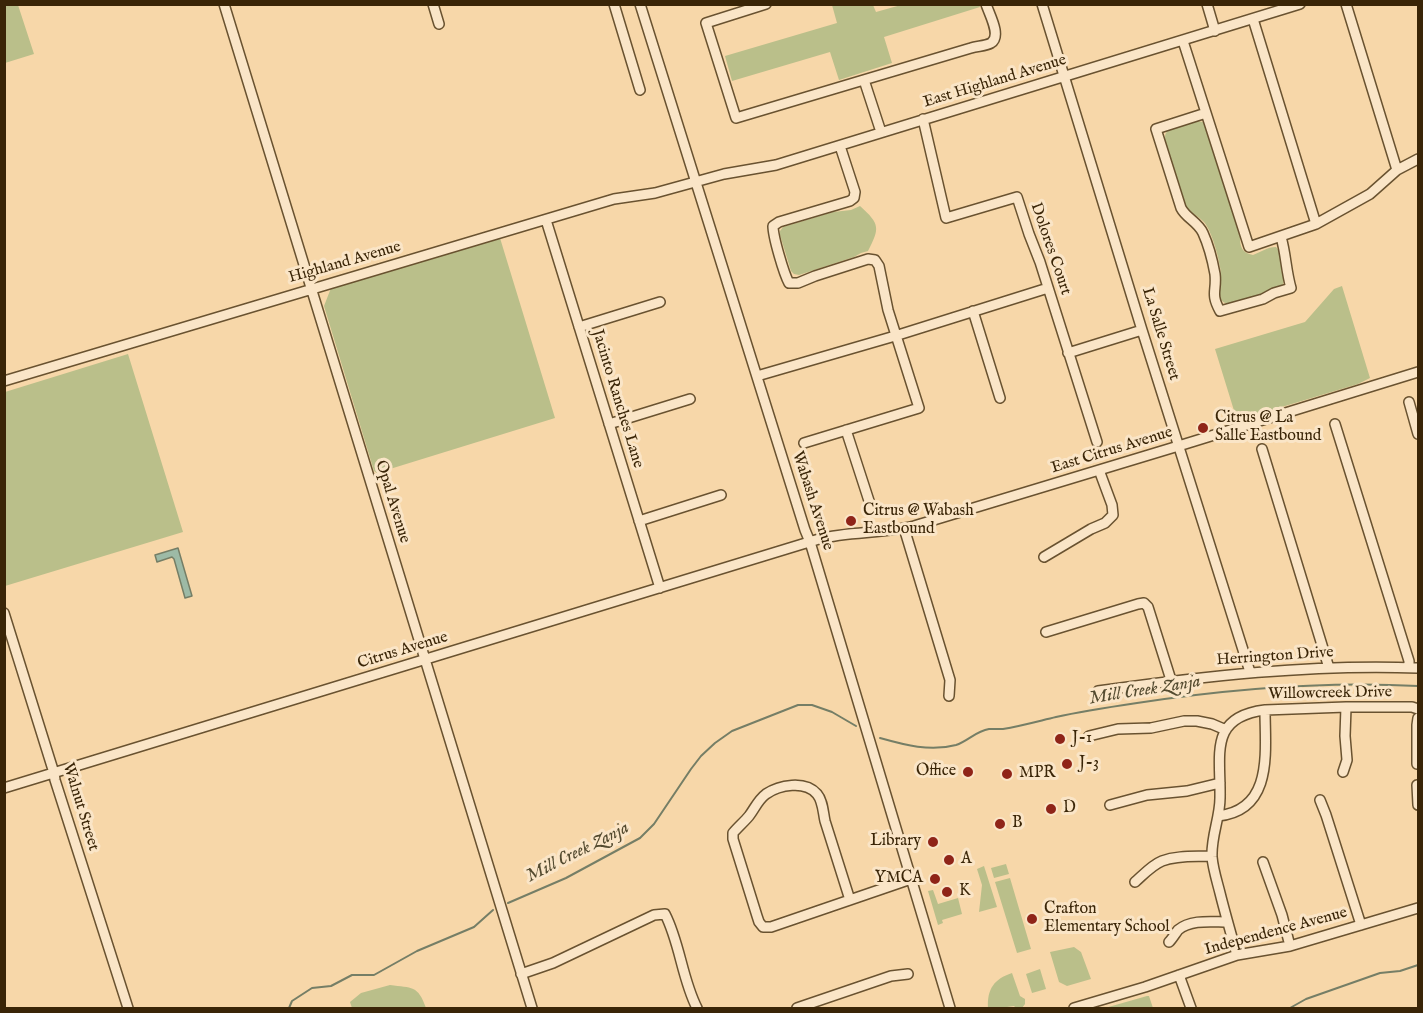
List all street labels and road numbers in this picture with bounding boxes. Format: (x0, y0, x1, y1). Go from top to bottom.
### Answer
street label: East Highland Avenue (921, 51, 1069, 113)
street label: Dolores Court (1025, 200, 1075, 298)
street label: Highland Avenue (287, 238, 403, 288)
street label: La Salle Street (1137, 285, 1183, 383)
street label: Jacinto Ranches Lane (587, 327, 647, 471)
street label: East Citrus Avenue (1049, 423, 1175, 479)
street label: Wabash Avenue (787, 449, 837, 553)
street label: Opal Avenue (370, 458, 414, 546)
street label: Citrus Avenue (356, 628, 450, 674)
street label: Herrington Drive (1216, 643, 1334, 671)
street label: Willowcreek Drive (1268, 683, 1392, 705)
street label: Walnut Street (58, 761, 102, 853)
street label: Independence Avenue (1203, 904, 1349, 960)

